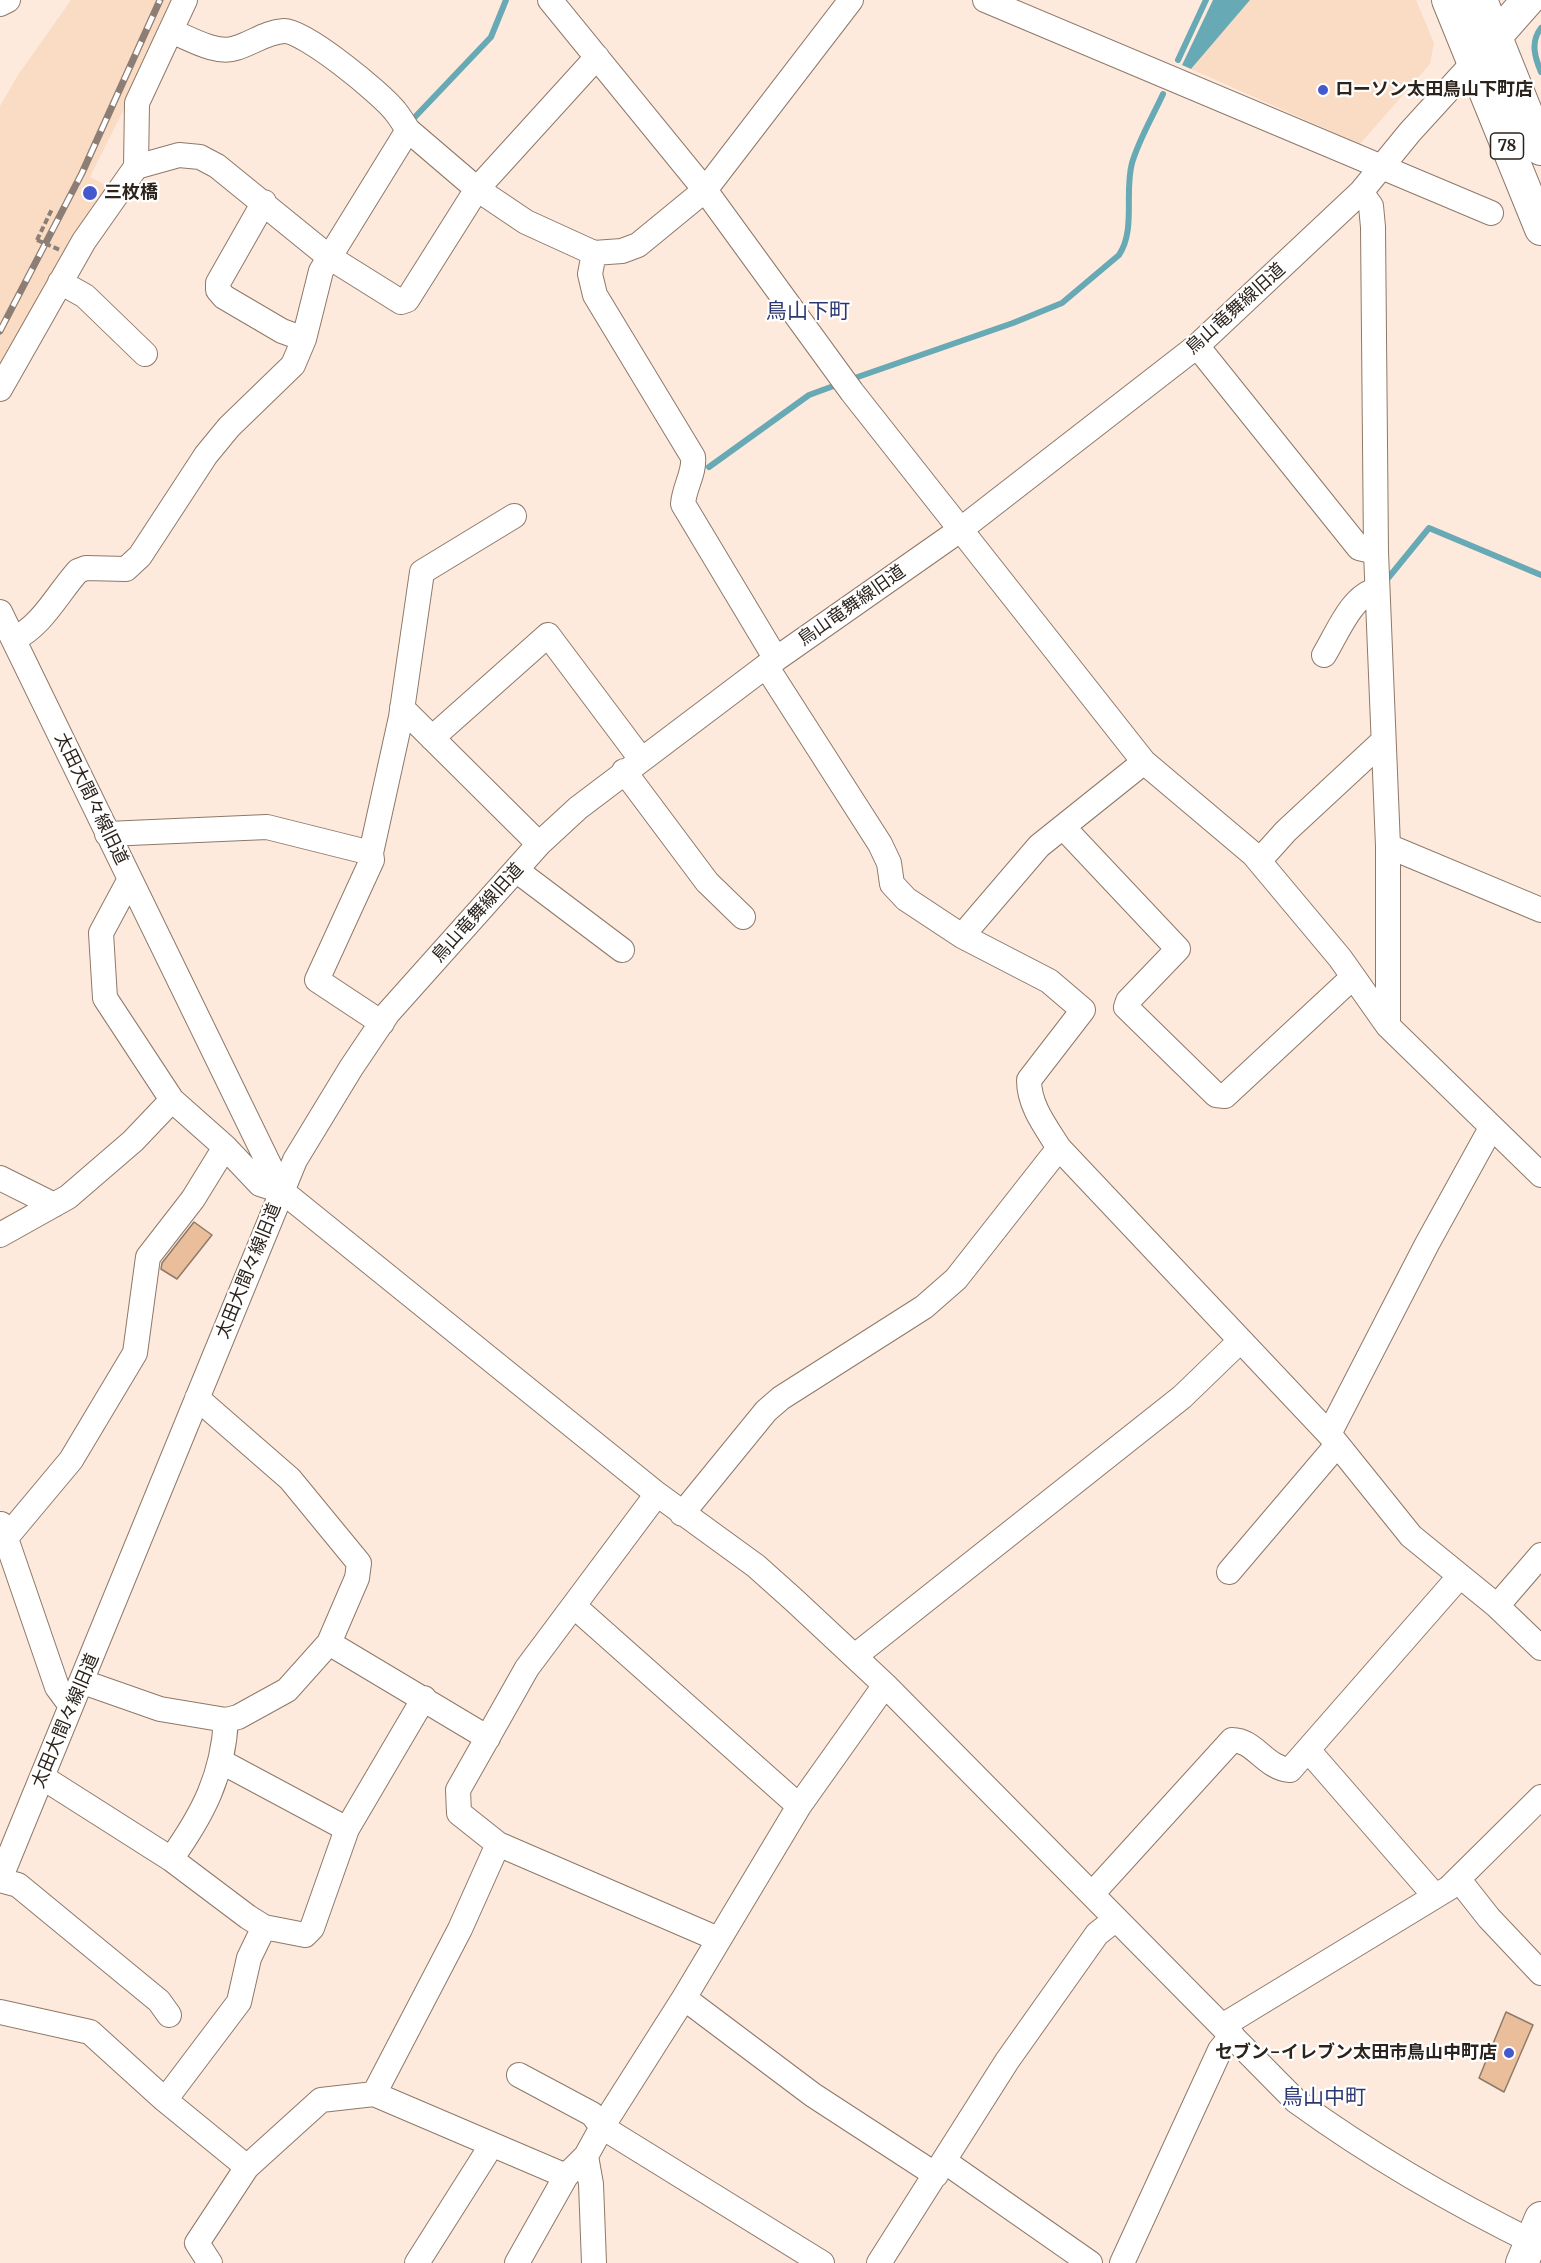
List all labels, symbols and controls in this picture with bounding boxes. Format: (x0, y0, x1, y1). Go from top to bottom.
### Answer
place label: ローソン太田鳥山下町店 (1335, 79, 1533, 101)
marker: ローソン太田鳥山下町店 (1316, 83, 1330, 97)
road number: 78 (1490, 133, 1524, 159)
place label: 三枚橋 (104, 182, 158, 204)
marker: 三枚橋 (81, 184, 99, 202)
street label: 鳥山竜舞線旧道 (1182, 259, 1290, 359)
district label: 鳥山下町 (766, 299, 850, 325)
street label: 鳥山竜舞線旧道 (794, 561, 910, 651)
street label: 太田大間々線旧道 (50, 730, 132, 868)
street label: 鳥山竜舞線旧道 (428, 859, 528, 967)
street label: 太田大間々線旧道 (212, 1200, 286, 1342)
street label: 太田大間々線旧道 (28, 1651, 104, 1791)
place label: セブン−イレブン太田市鳥山中町店 (1215, 2042, 1497, 2064)
marker: セブン−イレブン太田市鳥山中町店 (1502, 2046, 1516, 2060)
district label: 鳥山中町 (1282, 2085, 1366, 2111)

